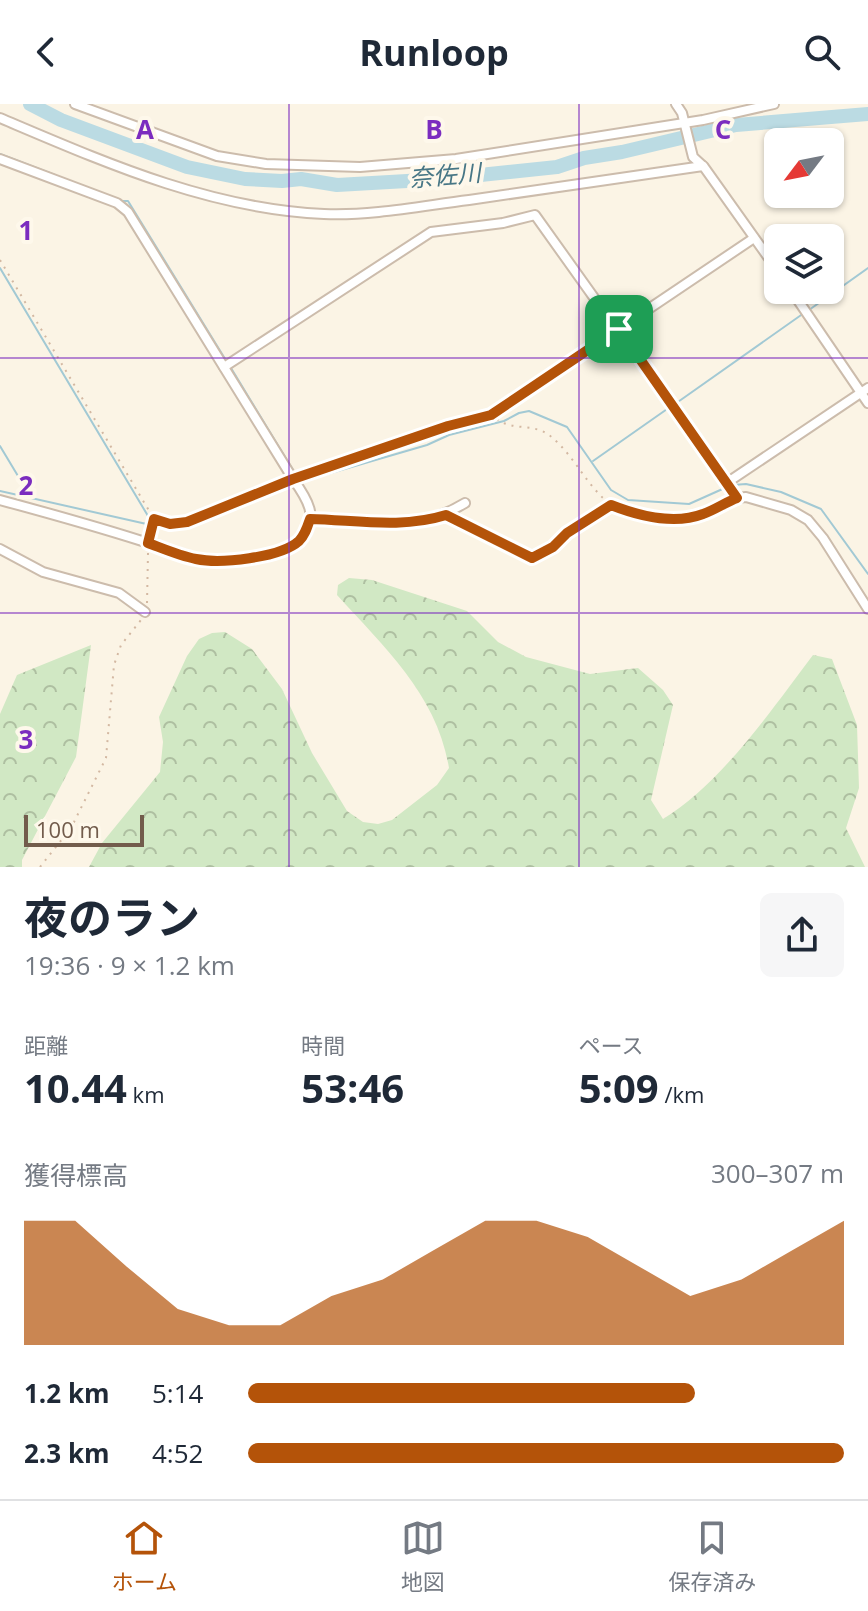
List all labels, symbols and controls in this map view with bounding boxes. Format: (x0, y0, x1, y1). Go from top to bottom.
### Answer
text: Runloop (359, 28, 509, 77)
icon: back (24, 30, 68, 74)
icon: search (800, 30, 844, 74)
text: A (136, 111, 154, 147)
text: B (425, 111, 443, 147)
text: C (715, 111, 731, 147)
north arrow (764, 128, 844, 208)
map controls (764, 128, 844, 304)
water label: 奈佐川 (408, 155, 485, 194)
text: 1 (19, 212, 33, 248)
button: layers (764, 224, 844, 304)
pin (585, 295, 653, 363)
icon: arrive (597, 307, 641, 351)
text: 2 (19, 467, 34, 503)
text: 3 (19, 721, 33, 757)
scale bar (24, 811, 144, 847)
text: 100 m (36, 814, 100, 844)
text: 夜のラン (24, 887, 200, 947)
button: share (760, 893, 844, 977)
text: 19:36 · 9 × 1.2 km (24, 947, 235, 983)
text: 距離 (24, 1030, 68, 1060)
text: 時間 (301, 1030, 345, 1060)
text: ペース (579, 1030, 644, 1060)
text: 10.44 (24, 1060, 127, 1115)
text: 53:46 (301, 1060, 404, 1115)
text: 5:09 (579, 1060, 659, 1115)
text: km (127, 1079, 165, 1109)
text: /km (659, 1079, 704, 1109)
text: 300–307 m (711, 1155, 844, 1191)
text: 獲得標高 (24, 1157, 128, 1193)
text: 1.2 km (24, 1375, 110, 1411)
text: 5:14 (152, 1375, 203, 1411)
text: 2.3 km (24, 1435, 110, 1471)
text: 4:52 (152, 1435, 203, 1471)
tab: ホーム (112, 1516, 177, 1596)
tab: 地図 (401, 1516, 445, 1596)
tab: 保存済み (668, 1516, 756, 1596)

